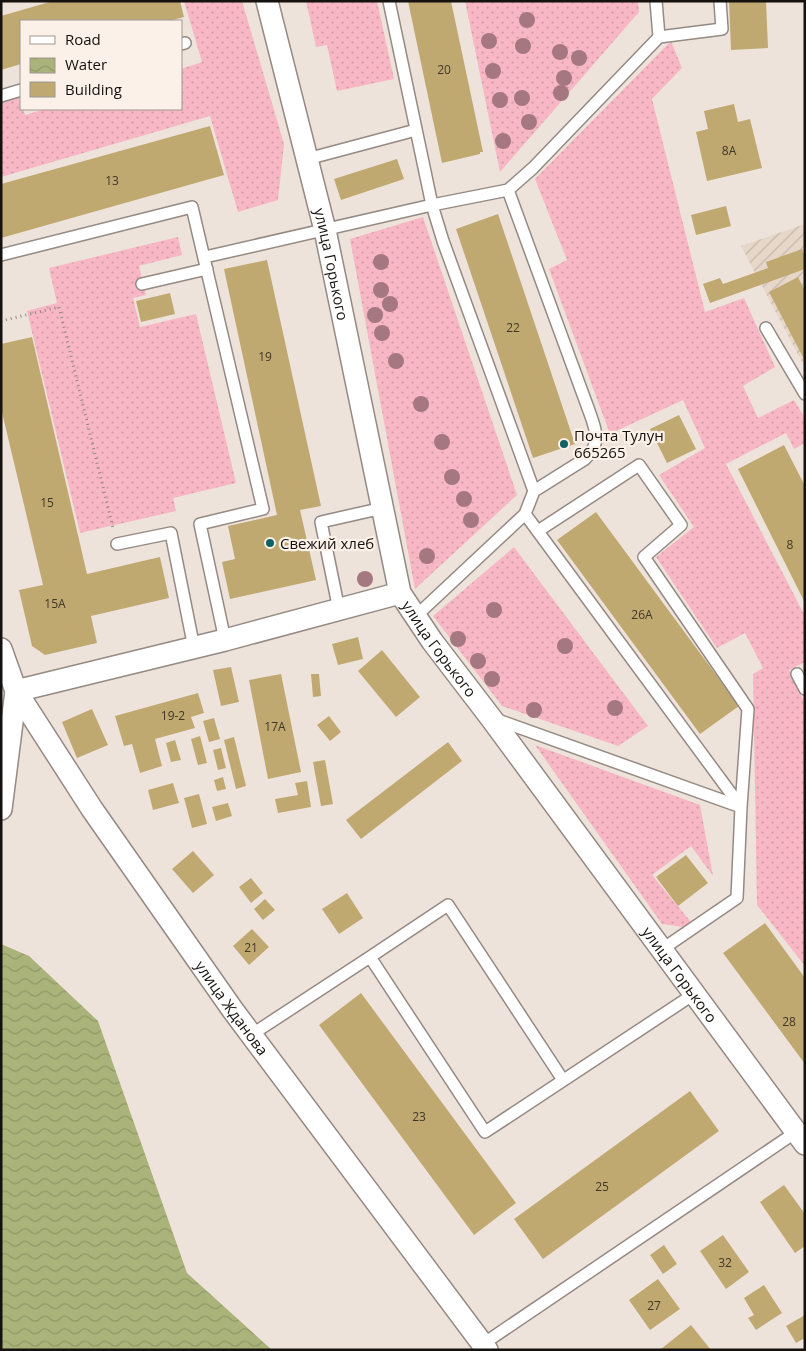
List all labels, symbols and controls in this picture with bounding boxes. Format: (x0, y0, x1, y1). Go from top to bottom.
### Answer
legend (20, 20, 182, 110)
text: Road (65, 29, 101, 49)
text: Water (65, 54, 107, 74)
house number: 20 (437, 61, 451, 78)
text: Building (65, 79, 122, 99)
house number: 8А (722, 142, 737, 159)
house number: 13 (105, 172, 119, 189)
street label: улица Горького (310, 206, 353, 322)
house number: 22 (506, 319, 520, 336)
house number: 19 (258, 348, 272, 365)
place label: Почта Тулун 665265 (574, 425, 664, 462)
marker: Почта Тулун 665265 (558, 438, 570, 450)
house number: 15 (40, 494, 54, 511)
place label: Свежий хлеб (280, 533, 374, 553)
house number: 8 (787, 536, 794, 553)
marker: Свежий хлеб (264, 537, 276, 549)
house number: 15А (44, 595, 66, 612)
street label: улица Горького (398, 596, 481, 701)
house number: 26А (631, 606, 653, 623)
house number: 19-2 (161, 707, 185, 724)
house number: 17А (264, 718, 286, 735)
street label: улица Горького (638, 922, 722, 1026)
house number: 21 (244, 939, 258, 956)
street label: улица Жданова (191, 956, 273, 1059)
house number: 28 (782, 1013, 796, 1030)
house number: 23 (412, 1108, 426, 1125)
house number: 25 (595, 1178, 609, 1195)
house number: 32 (718, 1254, 732, 1271)
house number: 27 (647, 1297, 661, 1314)

